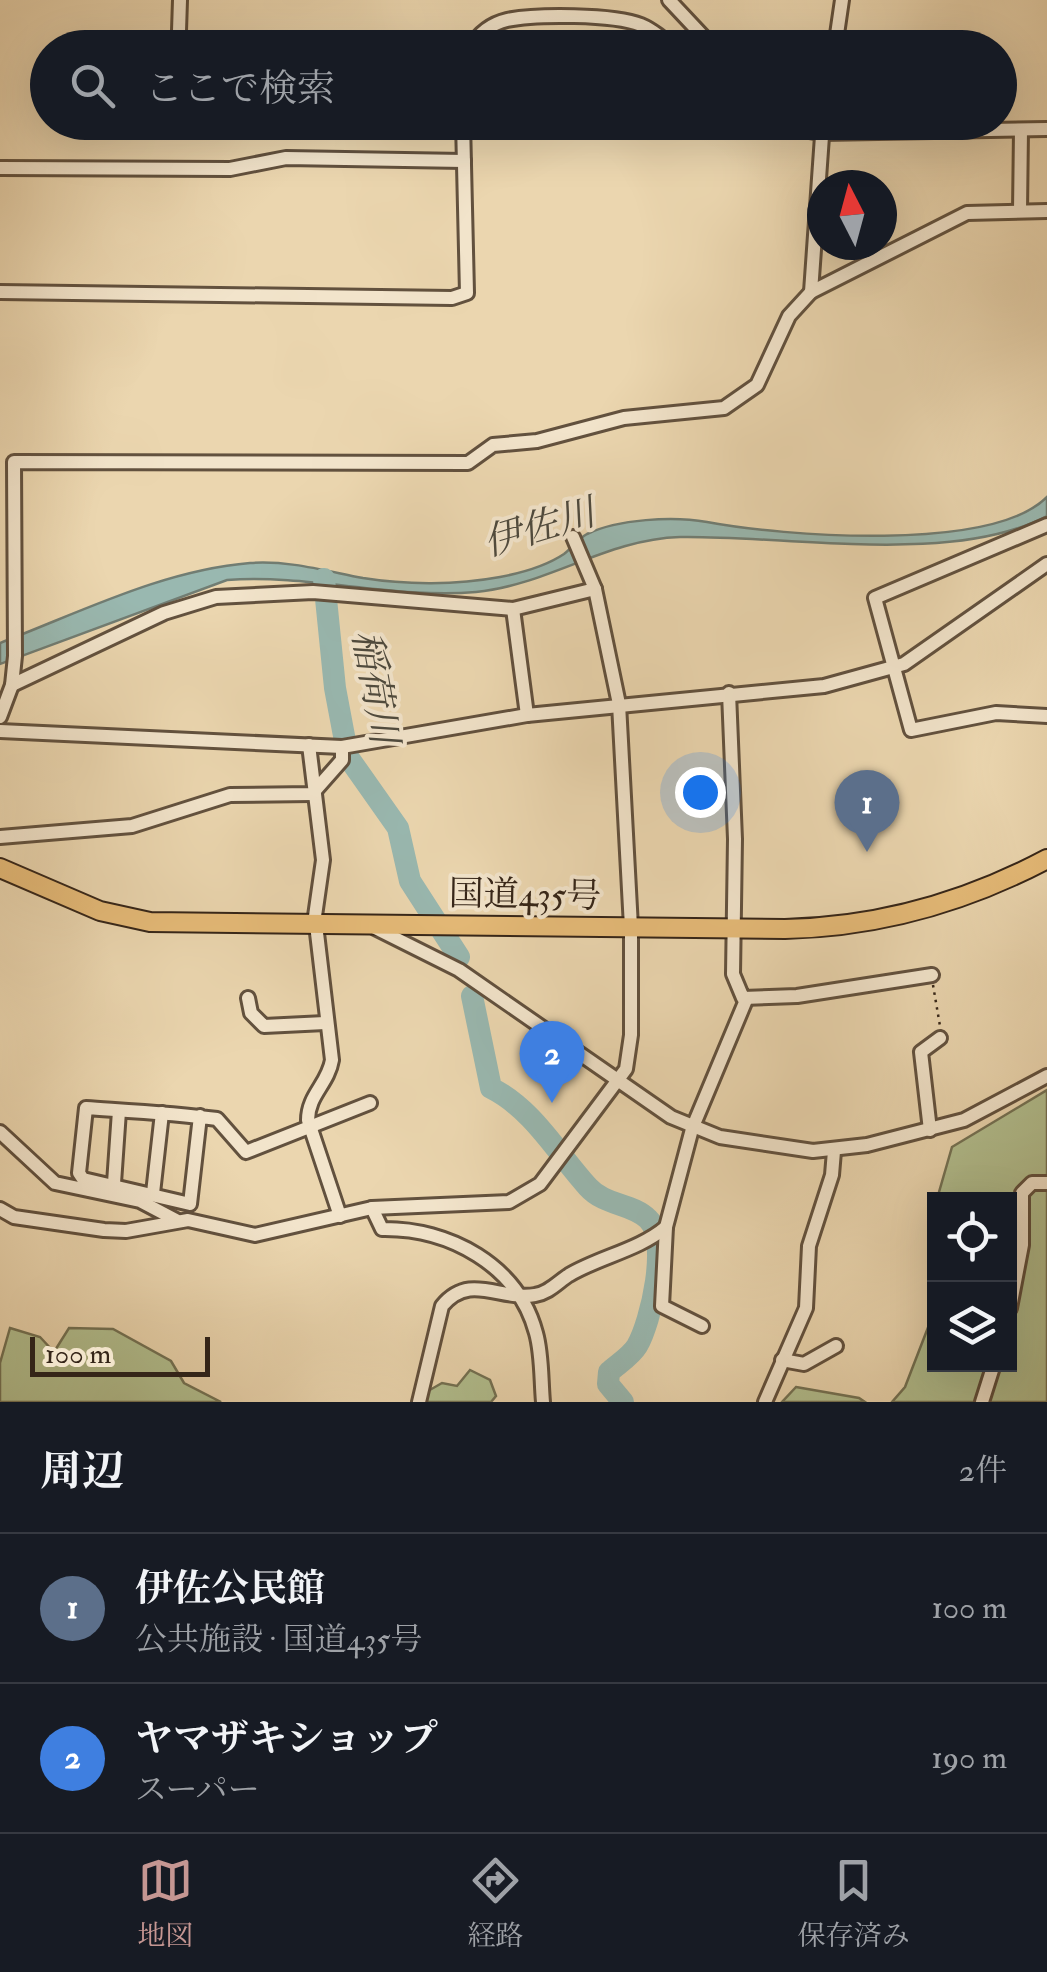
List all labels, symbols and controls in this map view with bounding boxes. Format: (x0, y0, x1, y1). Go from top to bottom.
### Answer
search box (30, 30, 1017, 140)
icon: search (65, 58, 120, 113)
text: ここで検索 (145, 65, 335, 113)
north arrow (807, 170, 897, 260)
water label: 伊佐川 (478, 487, 605, 568)
water label: 稲荷川 (341, 627, 409, 751)
your location (675, 767, 726, 818)
pin: 1 (834, 770, 900, 852)
street label: 国道435号 (448, 872, 602, 918)
pin: 2 (520, 1020, 584, 1103)
map controls (927, 1192, 1017, 1372)
button: locate (927, 1192, 1017, 1282)
button: layers (927, 1282, 1017, 1372)
scale bar (30, 1332, 210, 1376)
text: 100 m (45, 1337, 111, 1372)
text: 周辺 (40, 1446, 124, 1498)
text: 2件 (959, 1451, 1007, 1491)
text: 伊佐公民館 (135, 1565, 325, 1613)
text: 1 (67, 1588, 78, 1628)
text: 100 m (931, 1588, 1007, 1628)
text: 公共施設 · 国道435号 (135, 1620, 422, 1660)
text: ヤマザキショップ (135, 1715, 438, 1763)
text: 2 (64, 1738, 81, 1778)
text: 190 m (931, 1738, 1007, 1778)
text: スーパー (135, 1770, 260, 1810)
tab: 地図 (137, 1853, 193, 1954)
tab: 経路 (467, 1853, 524, 1954)
tab: 保存済み (798, 1853, 910, 1954)

